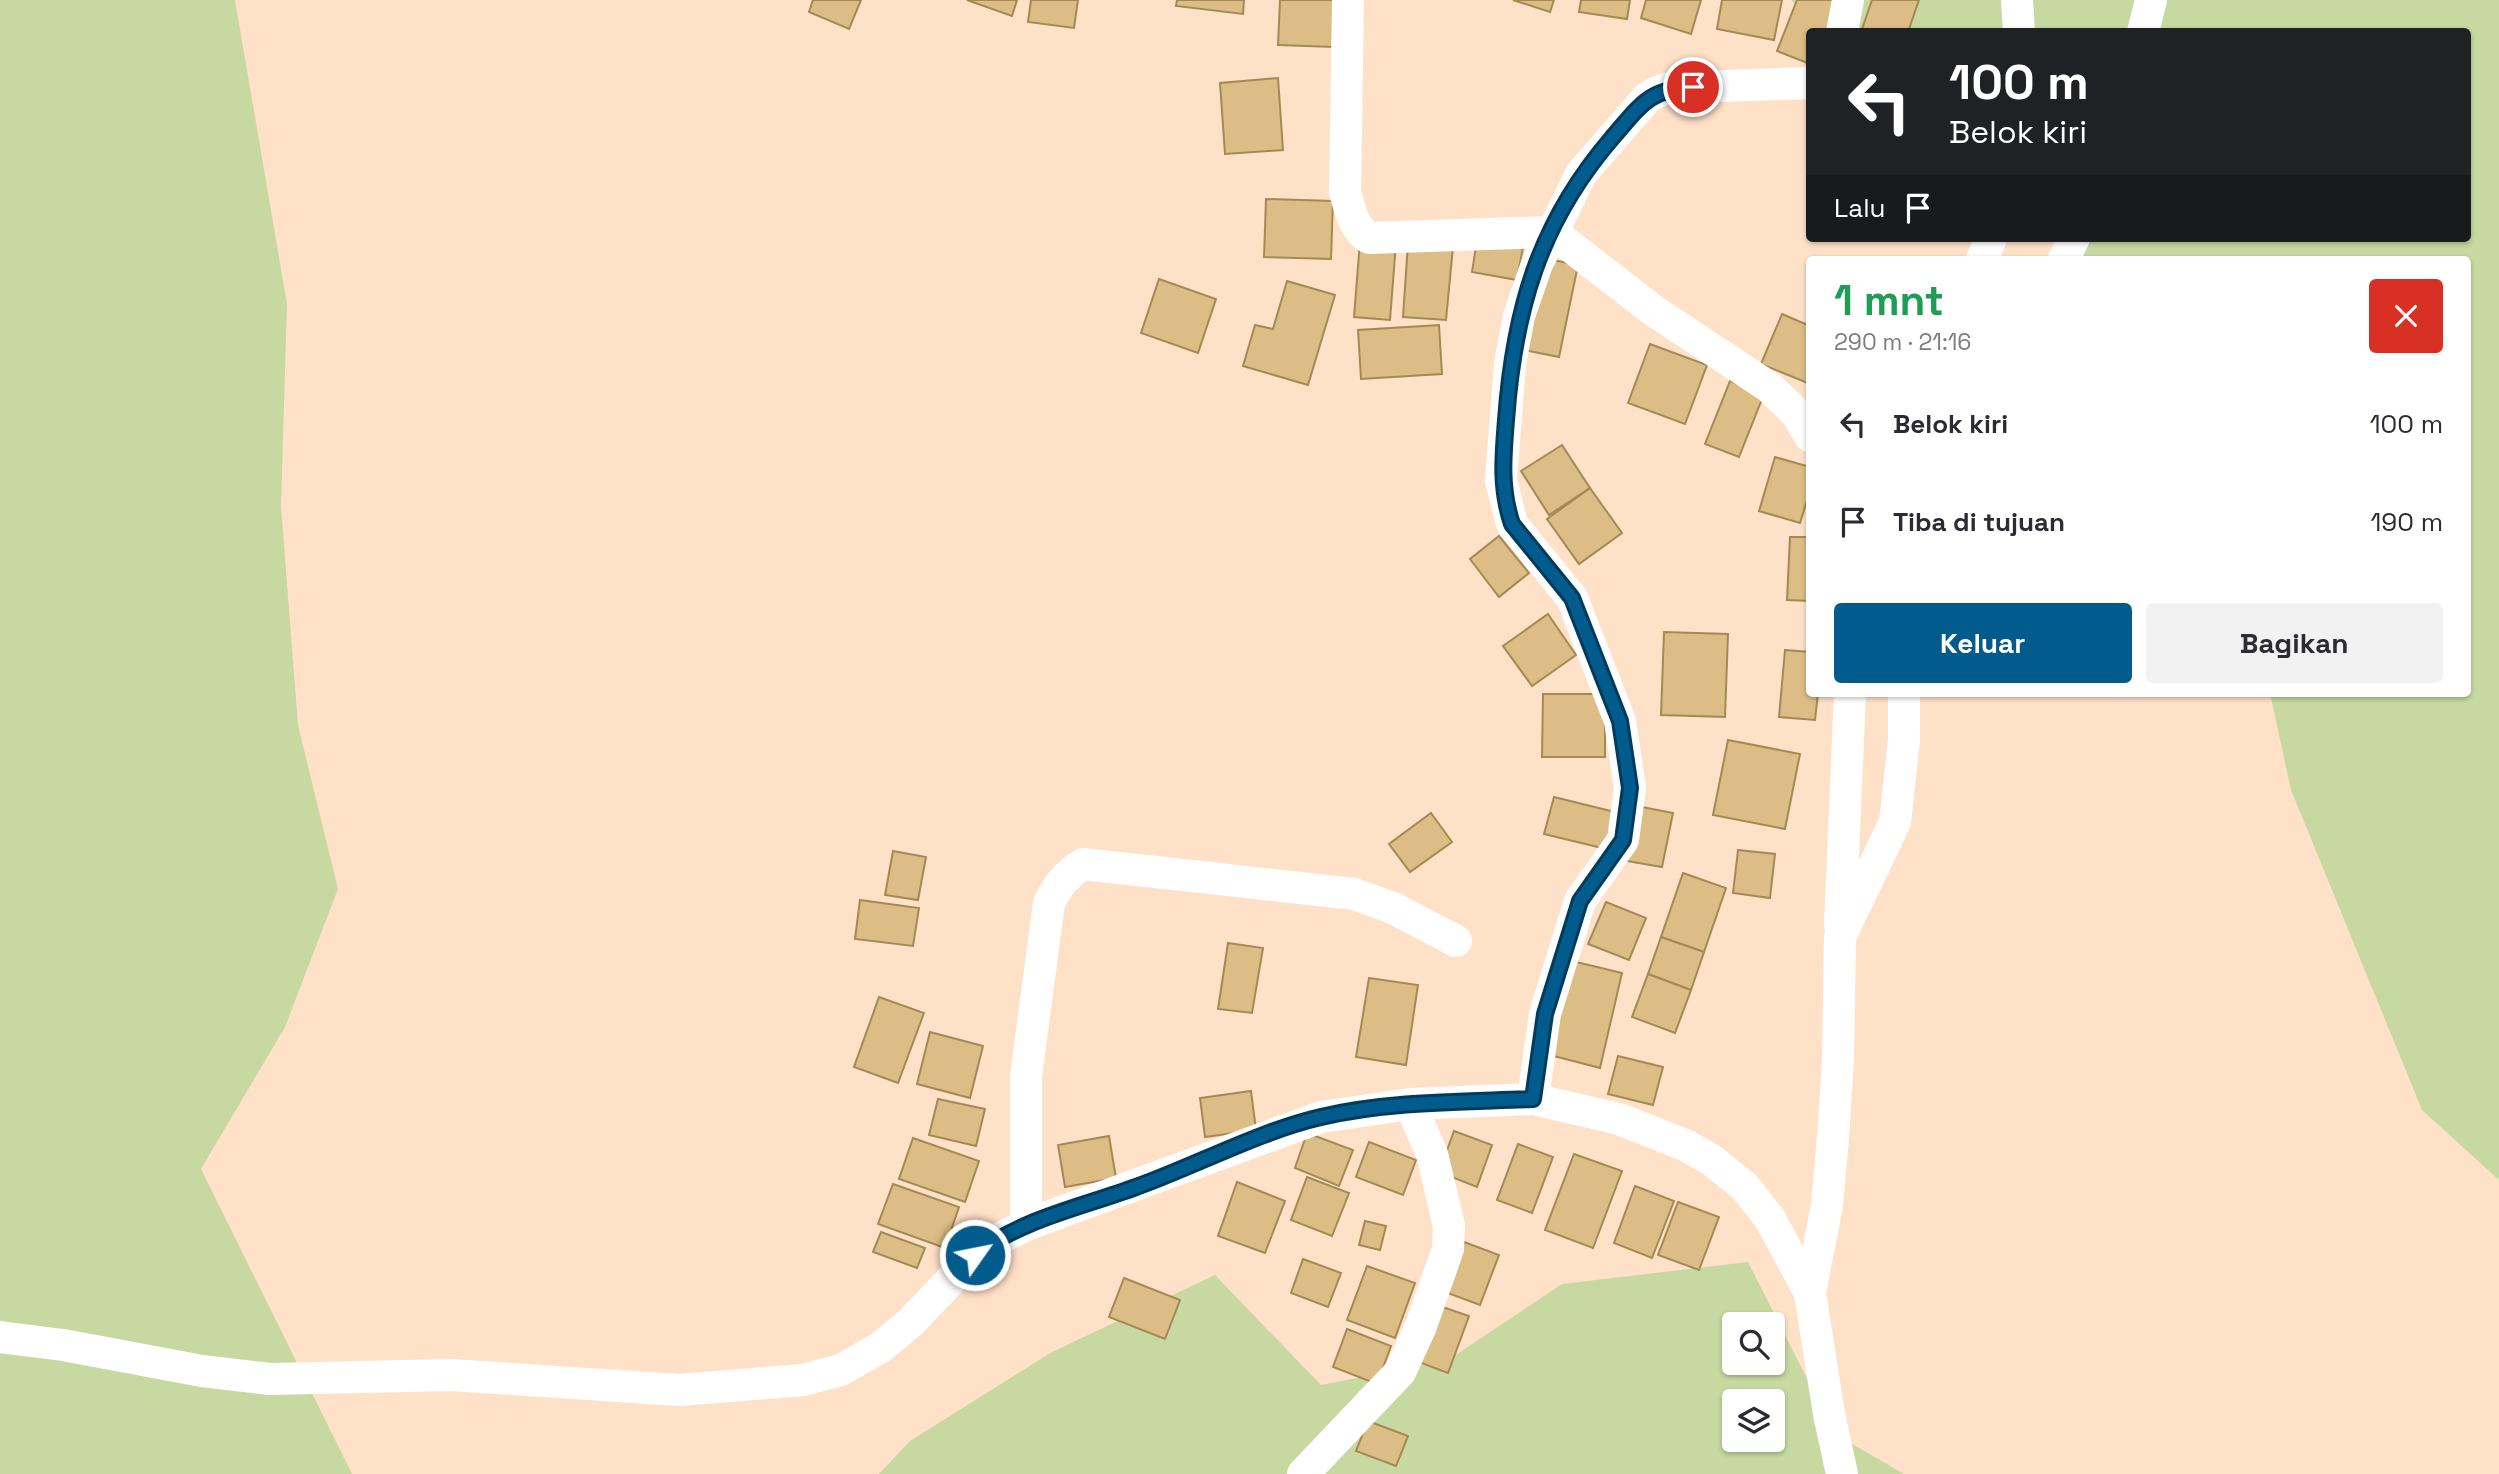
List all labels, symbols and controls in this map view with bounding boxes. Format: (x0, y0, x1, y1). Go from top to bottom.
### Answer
text: 100 m (1949, 51, 2089, 113)
icon: left (1834, 56, 1925, 147)
pin (1663, 57, 1723, 117)
icon: arrive (1674, 68, 1712, 106)
text: Belok kiri (1949, 112, 2087, 152)
icon: arrive (1899, 189, 1937, 227)
text: Lalu (1834, 191, 1885, 225)
text: 1 mnt (1834, 274, 1944, 327)
button: close (2369, 279, 2443, 353)
text: 290 m · 21:16 (1834, 327, 1971, 357)
icon: left (1834, 405, 1872, 443)
text: Belok kiri (1893, 407, 2008, 441)
text: 100 m (2370, 407, 2443, 441)
icon: arrive (1834, 503, 1872, 541)
text: Tiba di tujuan (1893, 505, 2065, 539)
text: 190 m (2371, 505, 2443, 539)
button: Keluar (1834, 603, 2132, 683)
button: Bagikan (2146, 603, 2443, 683)
position arrow (938, 1218, 1012, 1292)
map controls (1722, 1312, 1785, 1452)
button: search (1722, 1312, 1785, 1375)
button: layers (1722, 1389, 1785, 1452)

